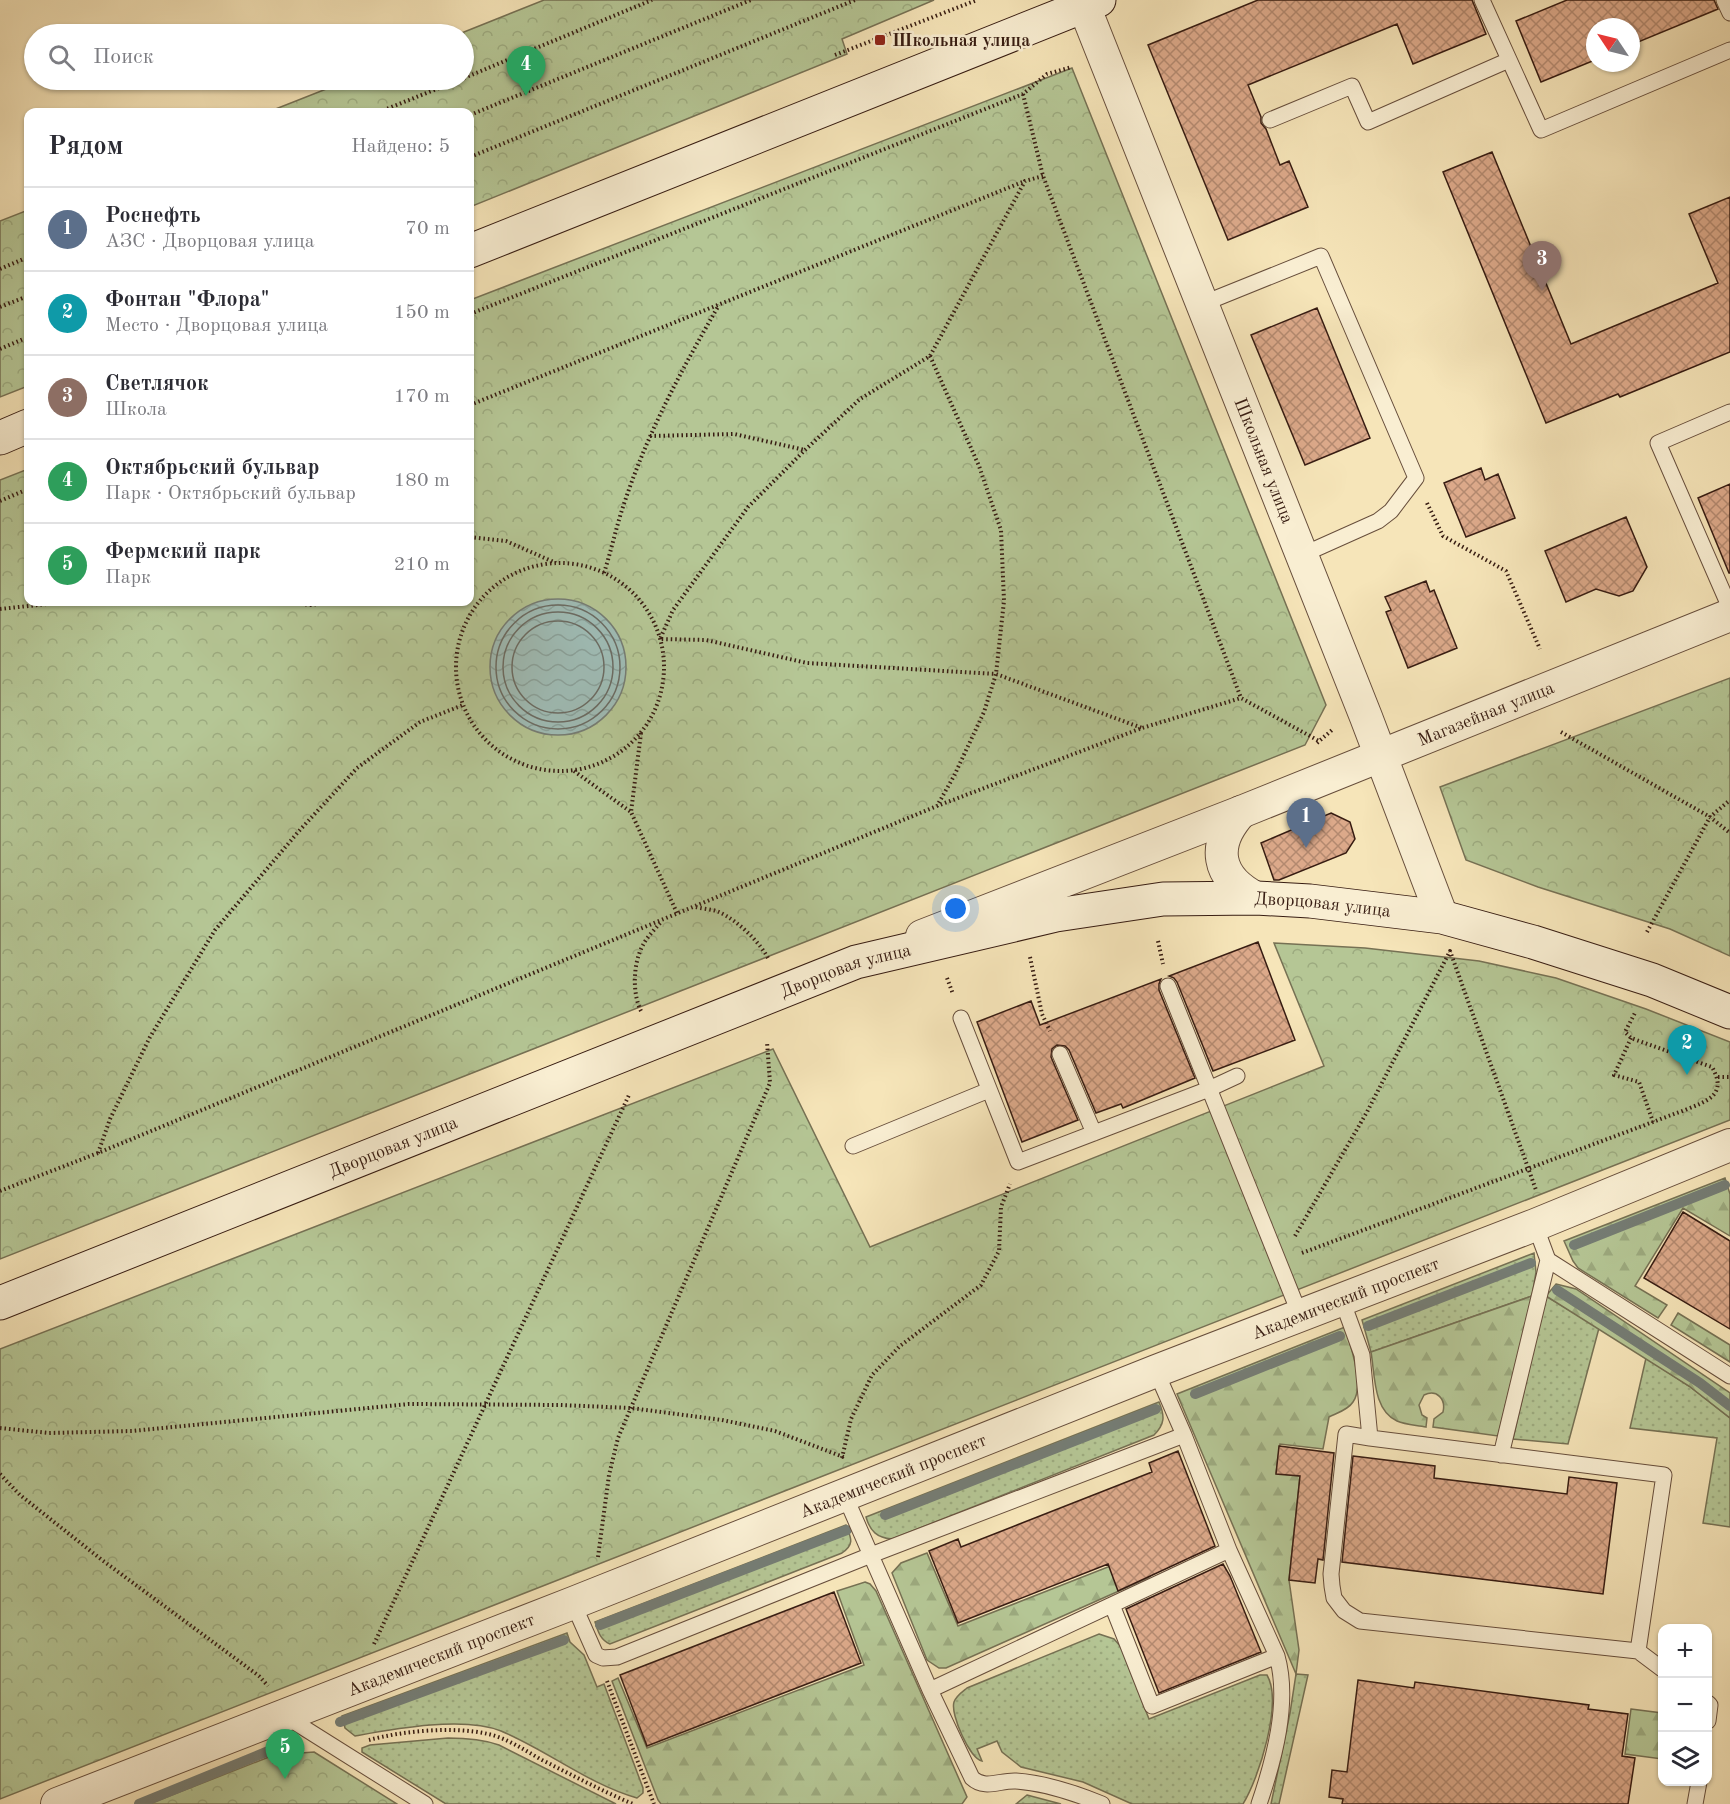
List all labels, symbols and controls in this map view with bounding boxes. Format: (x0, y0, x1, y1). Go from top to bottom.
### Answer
north arrow (1586, 18, 1640, 72)
search box (24, 24, 474, 90)
place label: Школьная улица (892, 32, 1030, 50)
marker: Школьная улица (873, 33, 887, 47)
icon: search (45, 41, 78, 74)
text: Поиск (93, 46, 154, 68)
pin: 4 (506, 46, 546, 96)
text: Рядом (48, 134, 123, 160)
text: Найдено: 5 (351, 137, 450, 157)
text: Роснефть (105, 205, 201, 227)
text: 1 (62, 219, 73, 239)
text: 70 m (405, 219, 450, 239)
text: АЗС · Дворцовая улица (105, 232, 315, 252)
pin: 3 (1522, 242, 1562, 291)
text: Фонтан "Флора" (105, 289, 270, 311)
text: 2 (62, 303, 73, 323)
text: 150 m (394, 303, 450, 323)
text: Место · Дворцовая улица (105, 316, 328, 336)
text: Светлячок (105, 373, 209, 395)
text: 3 (62, 387, 73, 407)
text: 170 m (394, 387, 450, 407)
street label: Школьная улица (1230, 395, 1296, 526)
text: Школа (105, 400, 167, 420)
text: Октябрьский бульвар (105, 457, 319, 479)
text: 4 (62, 471, 73, 491)
text: 180 m (394, 471, 450, 491)
text: Парк · Октябрьский бульвар (105, 484, 356, 504)
text: Фермский парк (105, 541, 261, 563)
text: 5 (62, 555, 73, 575)
text: 210 m (394, 555, 450, 575)
text: Парк (105, 568, 151, 588)
street label: Магазейная улица (1415, 679, 1557, 750)
pin: 1 (1286, 798, 1326, 848)
street label: Дворцовая улица (1254, 890, 1392, 921)
your location (941, 894, 970, 923)
street label: Дворцовая улица (778, 941, 913, 1001)
pin: 2 (1668, 1026, 1706, 1075)
street label: Дворцовая улица (326, 1114, 460, 1181)
street label: Академический проспект (1249, 1255, 1442, 1343)
street label: Академический проспект (797, 1431, 989, 1522)
street label: Академический проспект (345, 1611, 537, 1700)
map controls (1658, 1624, 1712, 1786)
button: + (1658, 1624, 1712, 1678)
button: − (1658, 1678, 1712, 1732)
pin: 5 (266, 1730, 304, 1779)
button: layers (1658, 1732, 1712, 1786)

